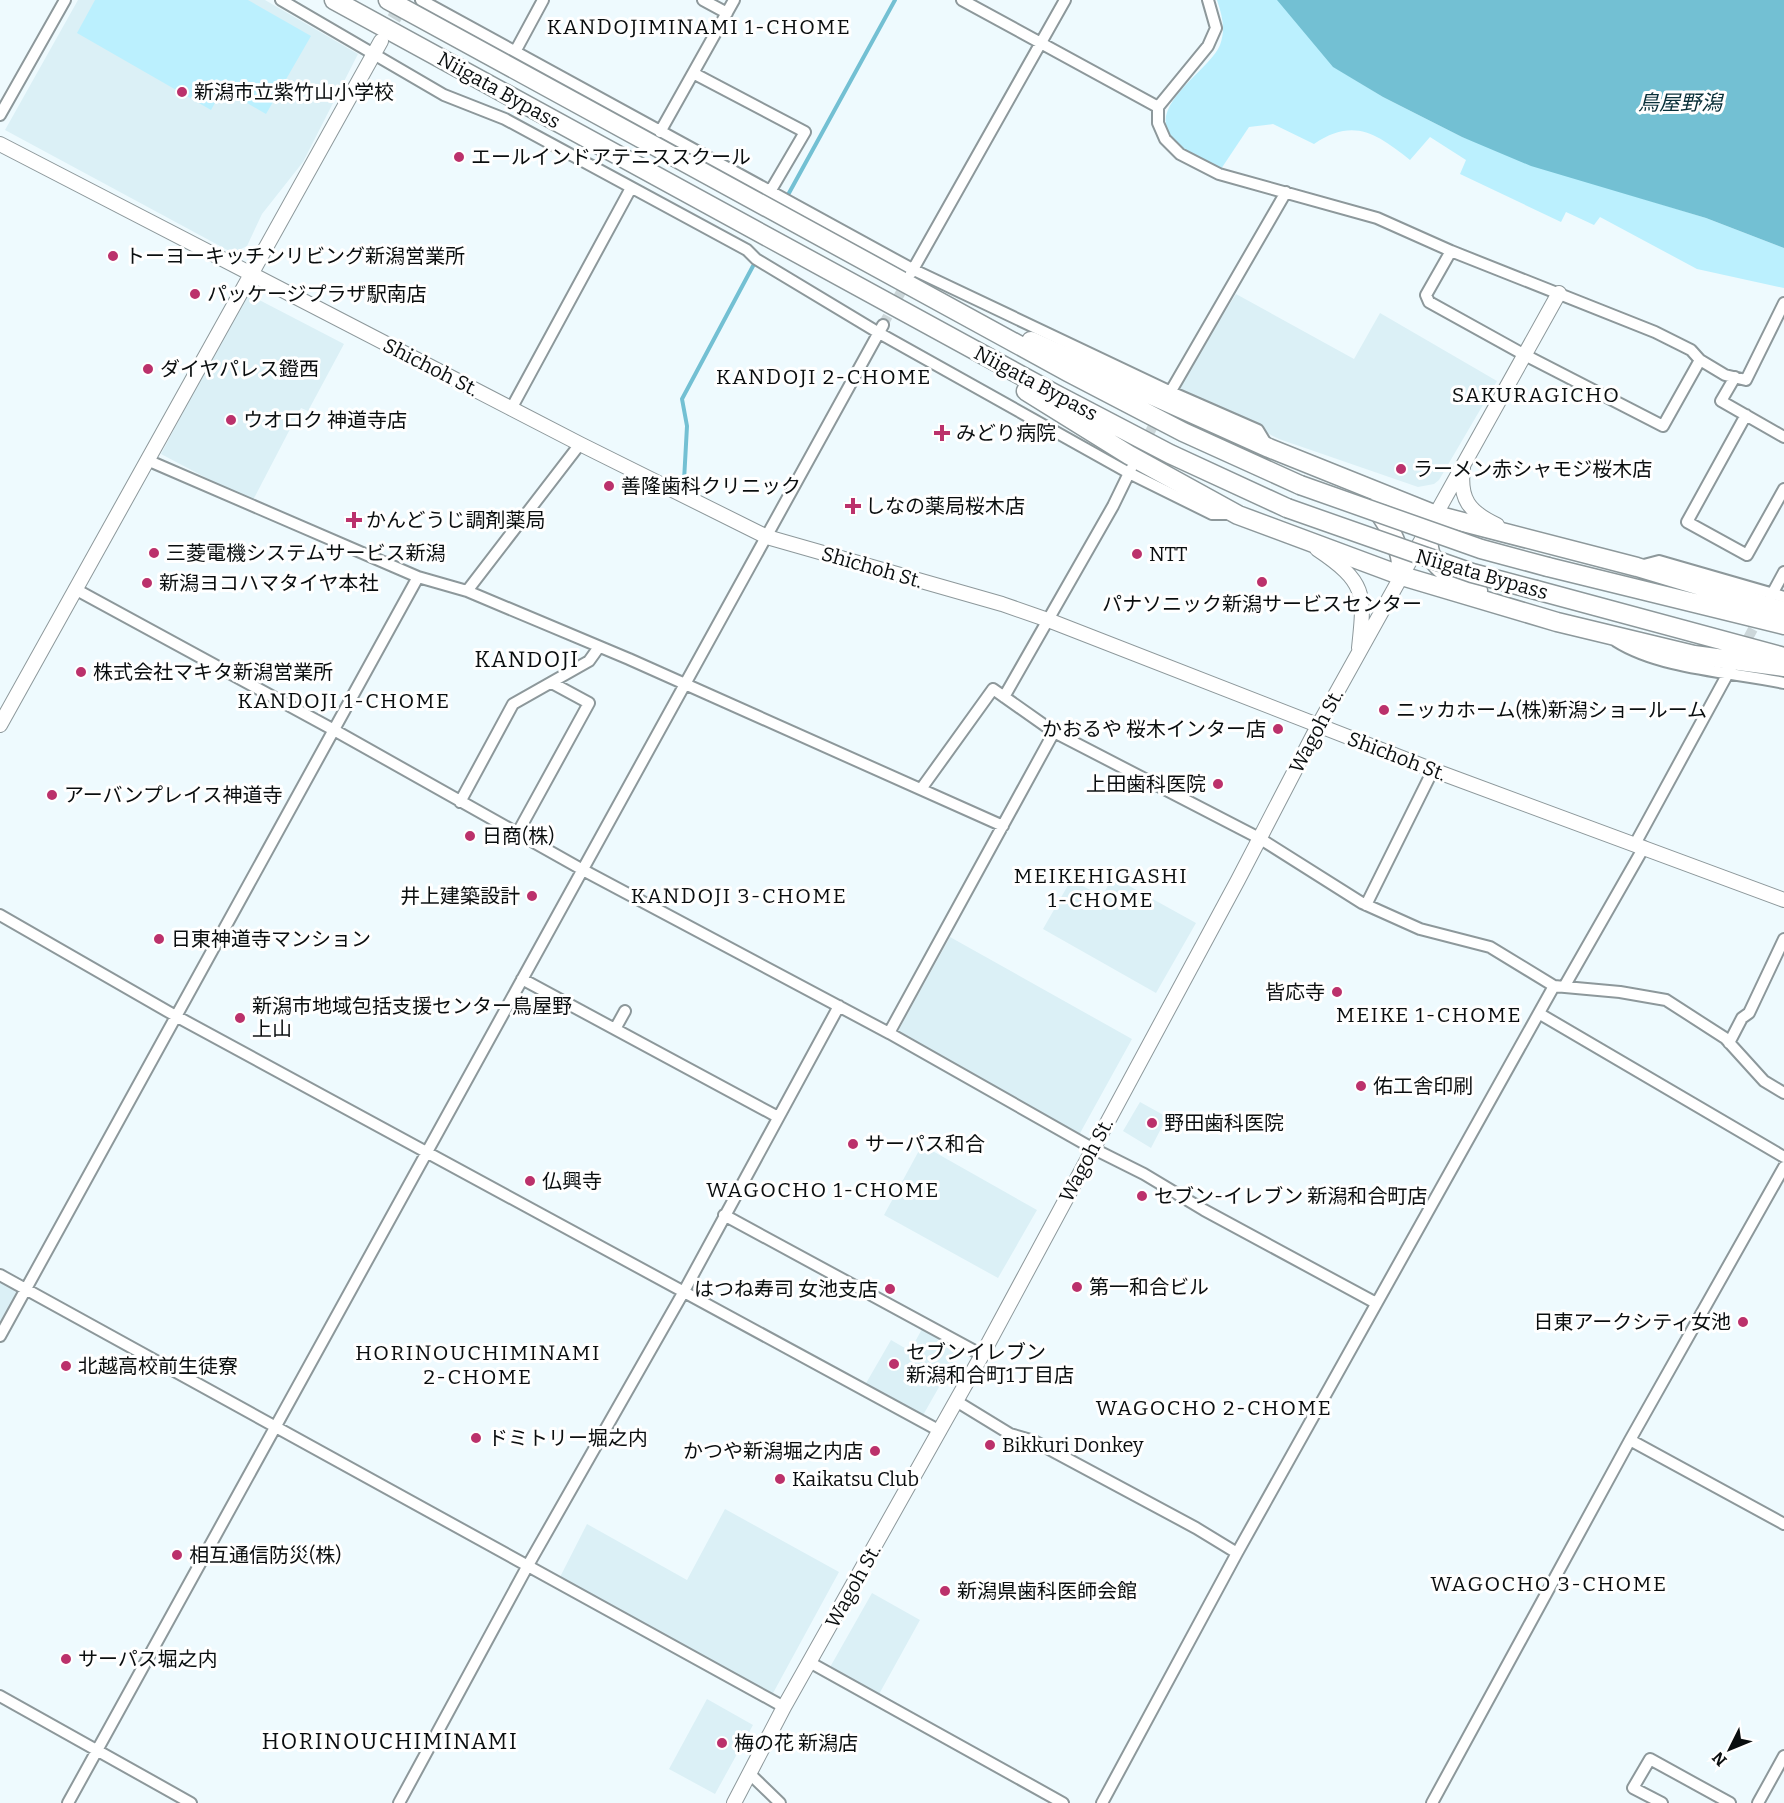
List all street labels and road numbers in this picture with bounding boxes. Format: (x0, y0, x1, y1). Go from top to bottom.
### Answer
street label: Niigata Bypass (434, 46, 564, 134)
street label: Shichoh St. (379, 333, 483, 401)
street label: Niigata Bypass (970, 340, 1102, 426)
street label: Shichoh St. (819, 541, 925, 593)
street label: Niigata Bypass (1413, 544, 1551, 604)
street label: Wagoh St. (1284, 685, 1348, 777)
street label: Shichoh St. (1344, 726, 1450, 786)
street label: Wagoh St. (1054, 1114, 1118, 1206)
street label: Wagoh St. (820, 1540, 886, 1632)

